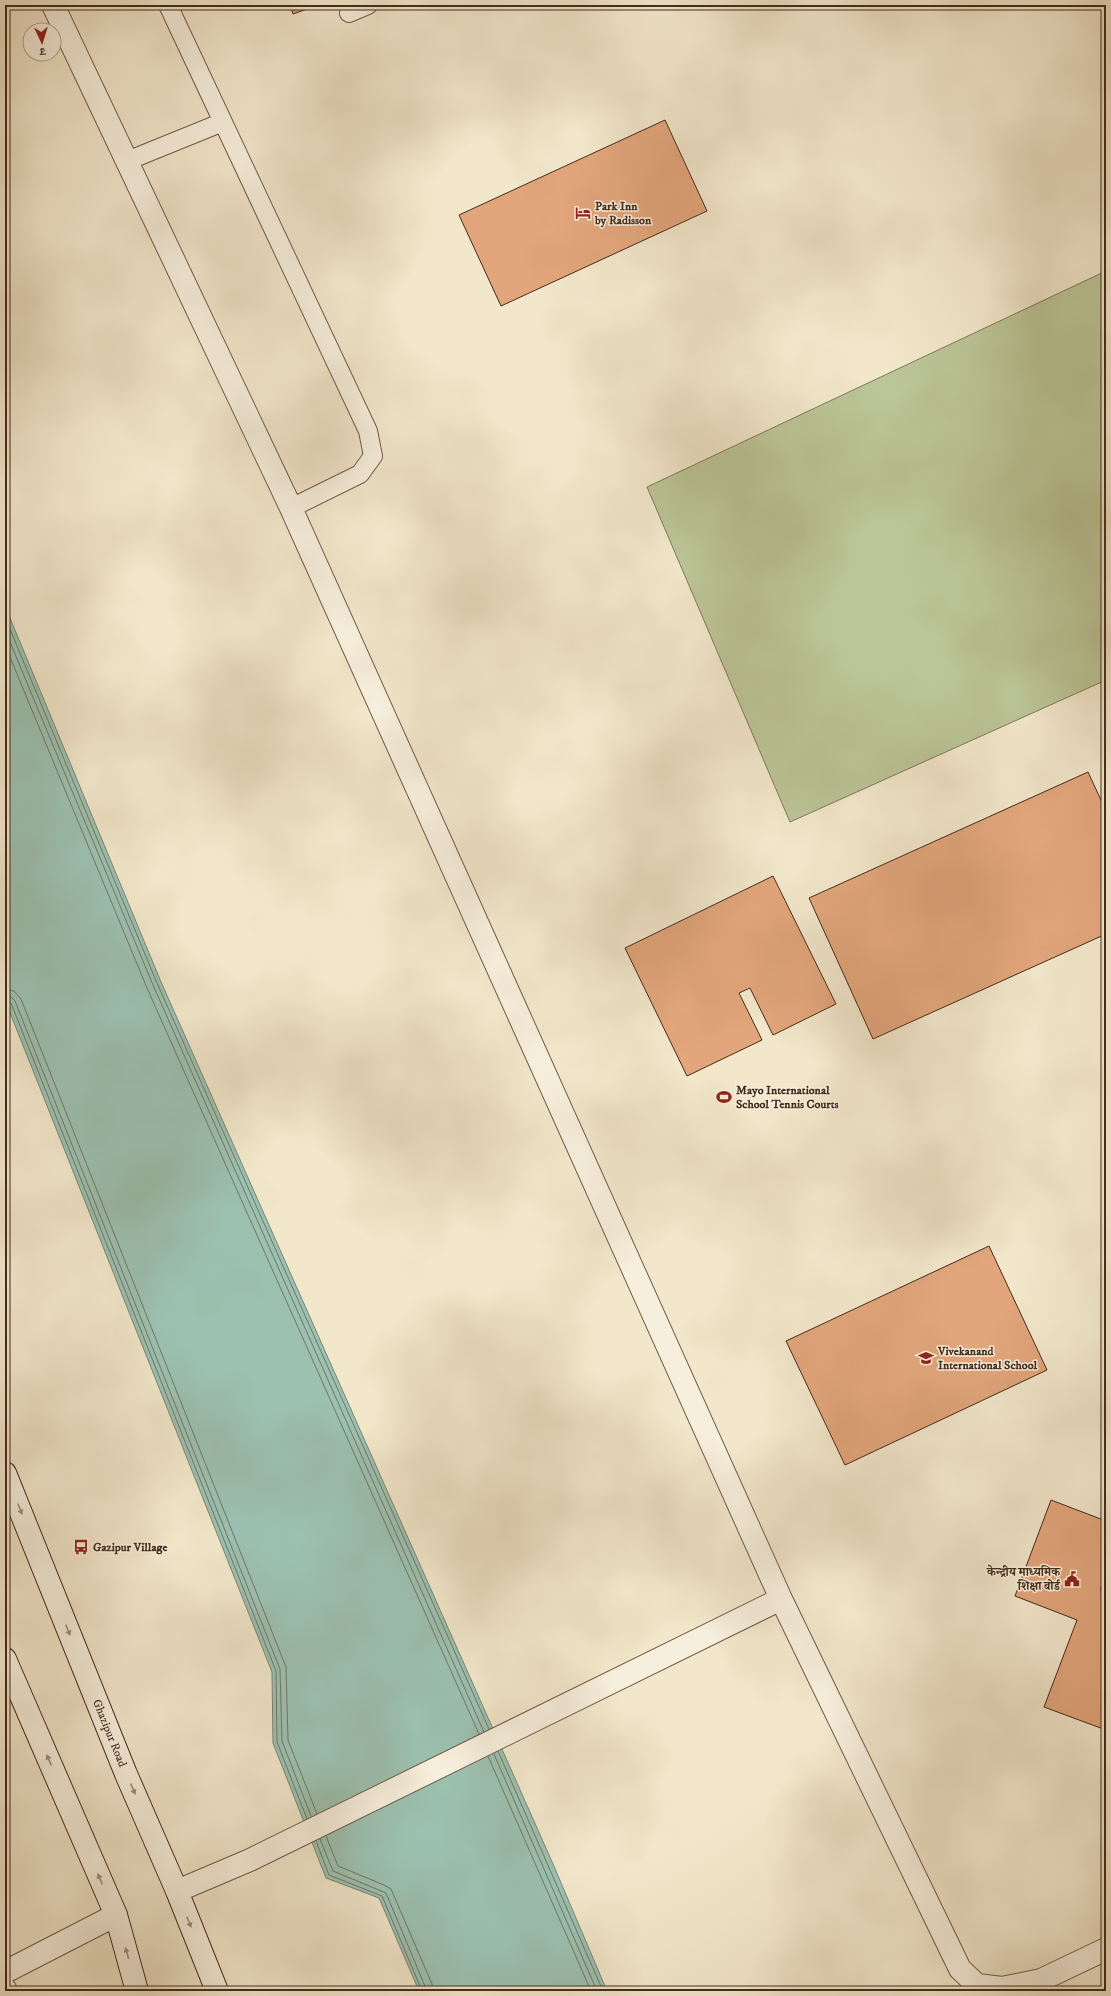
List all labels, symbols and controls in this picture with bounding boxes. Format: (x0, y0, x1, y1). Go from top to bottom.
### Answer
north arrow (22, 22, 62, 62)
text: उ (38, 44, 47, 58)
place label: Park Inn by Radisson (594, 199, 652, 228)
hotel icon: Park Inn by Radisson (574, 204, 592, 222)
place label: Mayo International School Tennis Courts (736, 1083, 839, 1112)
sports icon: Mayo International School Tennis Courts (715, 1088, 733, 1106)
place label: Vivekanand International School (937, 1344, 1037, 1373)
school or university icon: Vivekanand International School (917, 1349, 935, 1367)
one-way arrow (17, 1504, 23, 1516)
bus stop icon: Gazipur Village (72, 1538, 90, 1556)
place label: Gazipur Village (93, 1540, 167, 1555)
place label: केन्द्रीय माध्यमिक शिक्षा बोर्ड (986, 1564, 1062, 1594)
public building icon: केन्द्रीय माध्यमिक शिक्षा बोर्ड (1063, 1570, 1081, 1588)
one-way arrow (66, 1624, 72, 1636)
street label: Ghazipur Road (89, 1697, 130, 1769)
one-way arrow (45, 1754, 52, 1766)
one-way arrow (130, 1784, 136, 1795)
one-way arrow (97, 1873, 103, 1885)
one-way arrow (187, 1916, 193, 1928)
one-way arrow (124, 1947, 130, 1959)

